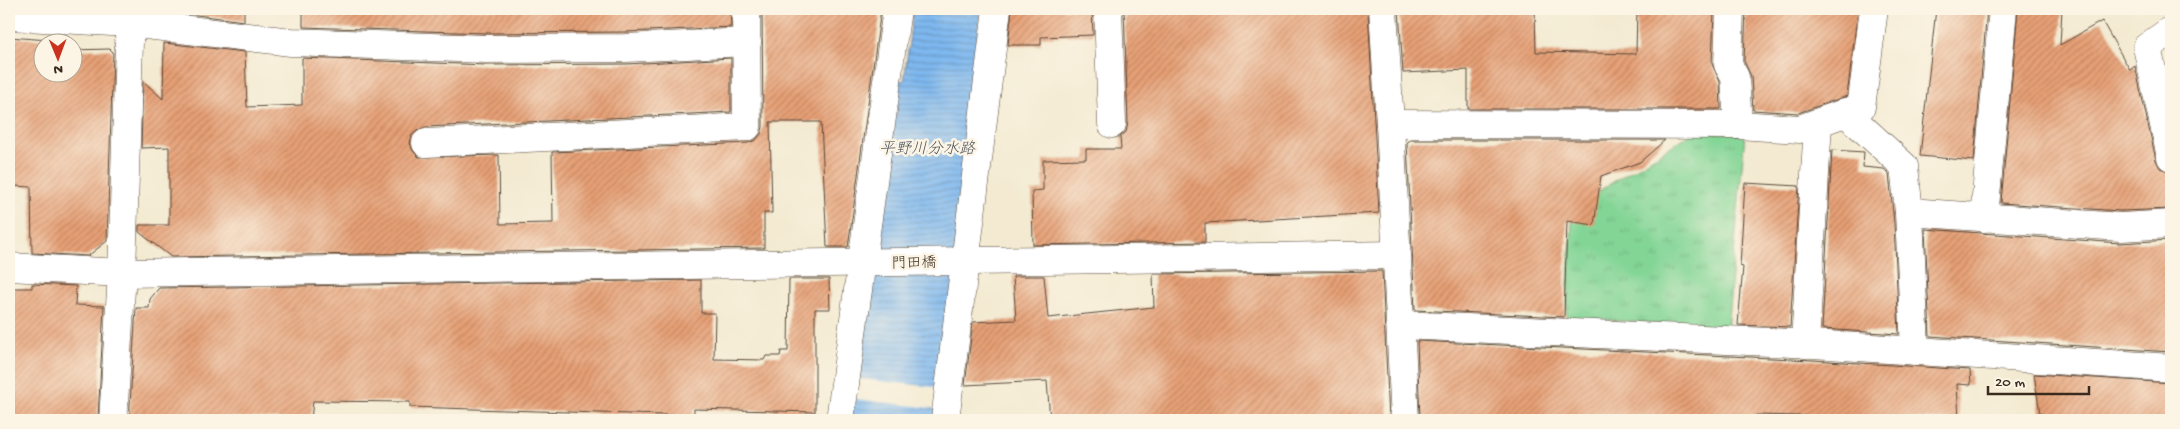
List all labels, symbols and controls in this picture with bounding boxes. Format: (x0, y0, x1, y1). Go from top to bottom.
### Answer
north arrow (32, 32, 82, 82)
text: N (53, 60, 63, 77)
water label: 平野川分水路 (879, 140, 976, 160)
street label: 門田橋 (891, 255, 937, 273)
scale bar (1988, 364, 2089, 396)
text: 20 m (1995, 374, 2025, 392)

